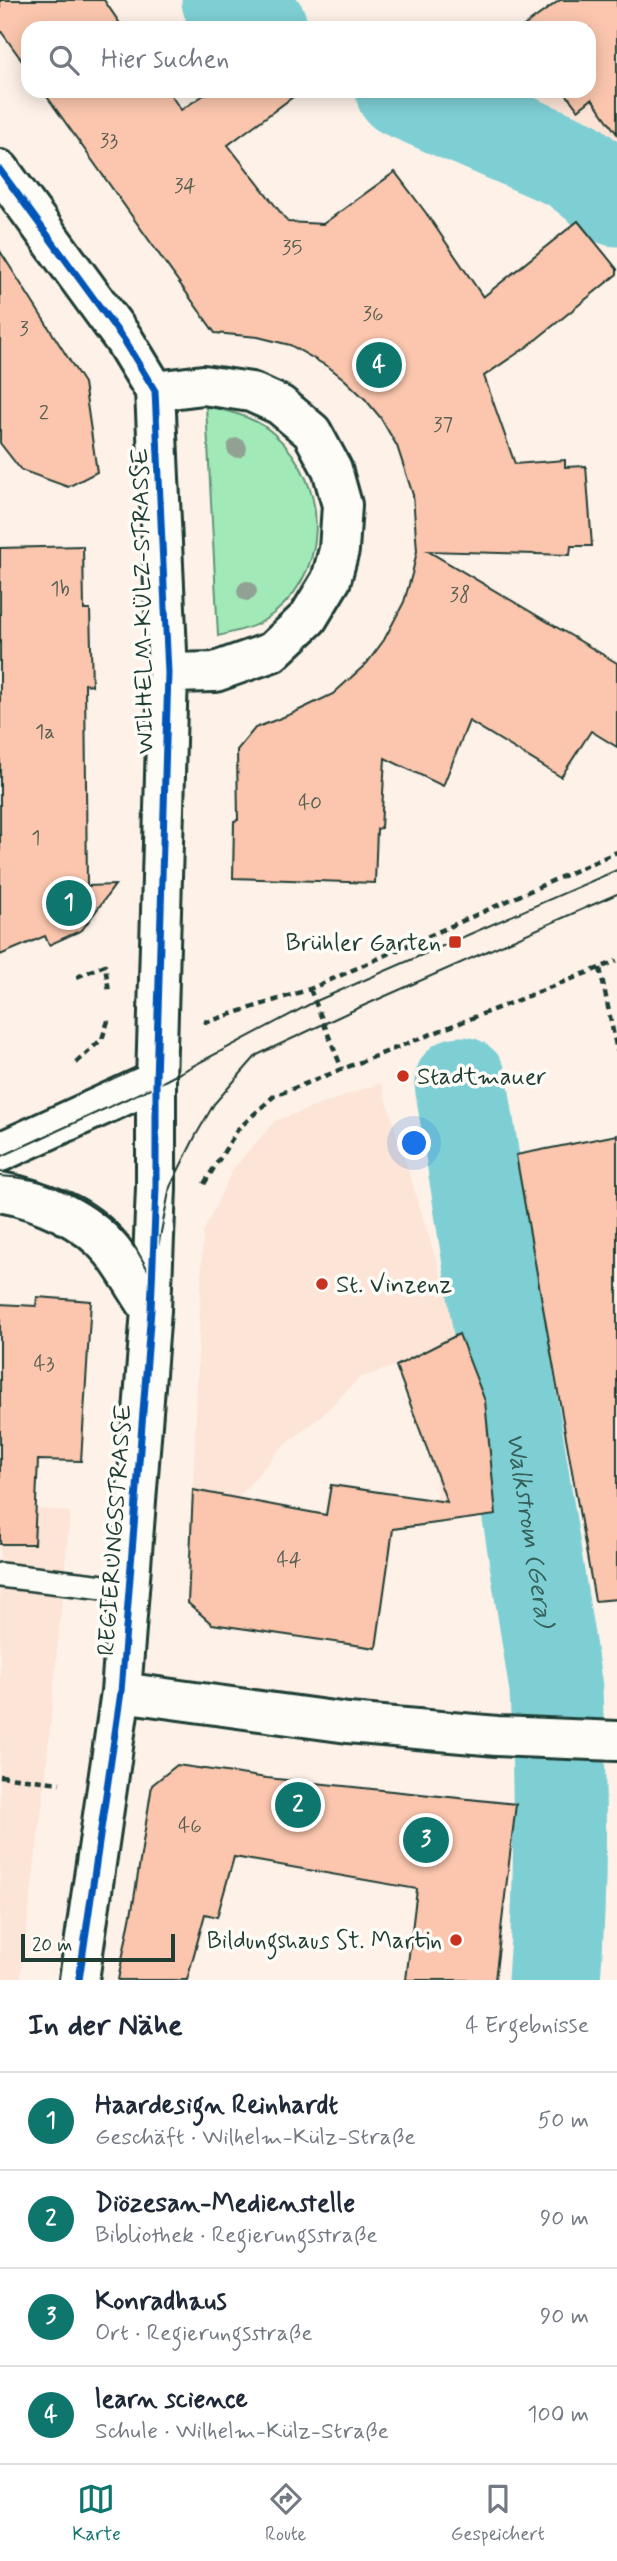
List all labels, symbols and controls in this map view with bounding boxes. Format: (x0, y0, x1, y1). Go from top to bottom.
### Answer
search box (21, 21, 596, 98)
icon: search (45, 41, 83, 79)
text: Hier suchen (101, 43, 229, 77)
house number: 33 (100, 127, 118, 155)
house number: 34 (174, 172, 196, 200)
house number: 35 (282, 234, 302, 262)
house number: 36 (362, 300, 384, 328)
house number: 3 (19, 315, 29, 343)
pin: 4 (356, 339, 402, 391)
house number: 2 (39, 399, 49, 427)
house number: 37 (433, 411, 453, 439)
street label: WILHELM-KÜLZ-STRASSE (125, 448, 162, 754)
house number: 1b (50, 575, 70, 603)
house number: 38 (450, 581, 471, 609)
house number: 1a (35, 718, 55, 746)
house number: 40 (298, 789, 322, 817)
house number: 1 (31, 824, 41, 852)
pin: 1 (46, 877, 92, 929)
place label: Brühler Garten (286, 928, 441, 959)
marker: Brühler Garten (447, 934, 463, 950)
place label: Stadtmauer (417, 1062, 547, 1093)
marker: Stadtmauer (395, 1068, 411, 1084)
your location (397, 1126, 431, 1160)
place label: St. Vinzenz (336, 1270, 452, 1301)
marker: St. Vinzenz (314, 1276, 330, 1292)
house number: 43 (33, 1350, 55, 1378)
street label: REGIERUNGSSTRASSE (91, 1403, 140, 1657)
water label: Walkstrom (Gera) (497, 1431, 561, 1632)
house number: 44 (277, 1546, 302, 1574)
pin: 2 (275, 1779, 321, 1831)
house number: 46 (178, 1812, 202, 1840)
pin: 3 (403, 1814, 449, 1866)
place label: Bildungshaus St. Martin (207, 1926, 442, 1960)
scale bar (21, 1931, 175, 1963)
marker: Bildungshaus St. Martin (448, 1932, 464, 1948)
text: 20 m (32, 1933, 72, 1958)
text: In der Nähe (28, 2006, 183, 2045)
text: 4 Ergebnisse (465, 2011, 589, 2041)
text: Haardesign Reinhardt (95, 2089, 338, 2123)
text: 1 (46, 2106, 56, 2136)
text: 50 m (538, 2106, 589, 2136)
text: Geschäft · Wilhelm-Külz-Straße (95, 2123, 416, 2153)
text: Diözesan-Medienstelle (95, 2187, 355, 2221)
text: 2 (45, 2204, 57, 2234)
text: 90 m (540, 2204, 589, 2234)
text: Bibliothek · Regierungsstraße (95, 2221, 378, 2251)
text: Konradhaus (95, 2285, 227, 2319)
text: 3 (46, 2302, 56, 2332)
text: 90 m (540, 2302, 589, 2332)
text: Ort · Regierungsstraße (95, 2319, 313, 2349)
text: learn science (95, 2383, 248, 2417)
text: 4 (44, 2400, 58, 2430)
text: 100 m (527, 2400, 589, 2430)
text: Schule · Wilhelm-Külz-Straße (95, 2417, 389, 2447)
tab: Karte (72, 2480, 121, 2547)
tab: Route (265, 2480, 306, 2547)
tab: Gespeichert (451, 2480, 545, 2547)

